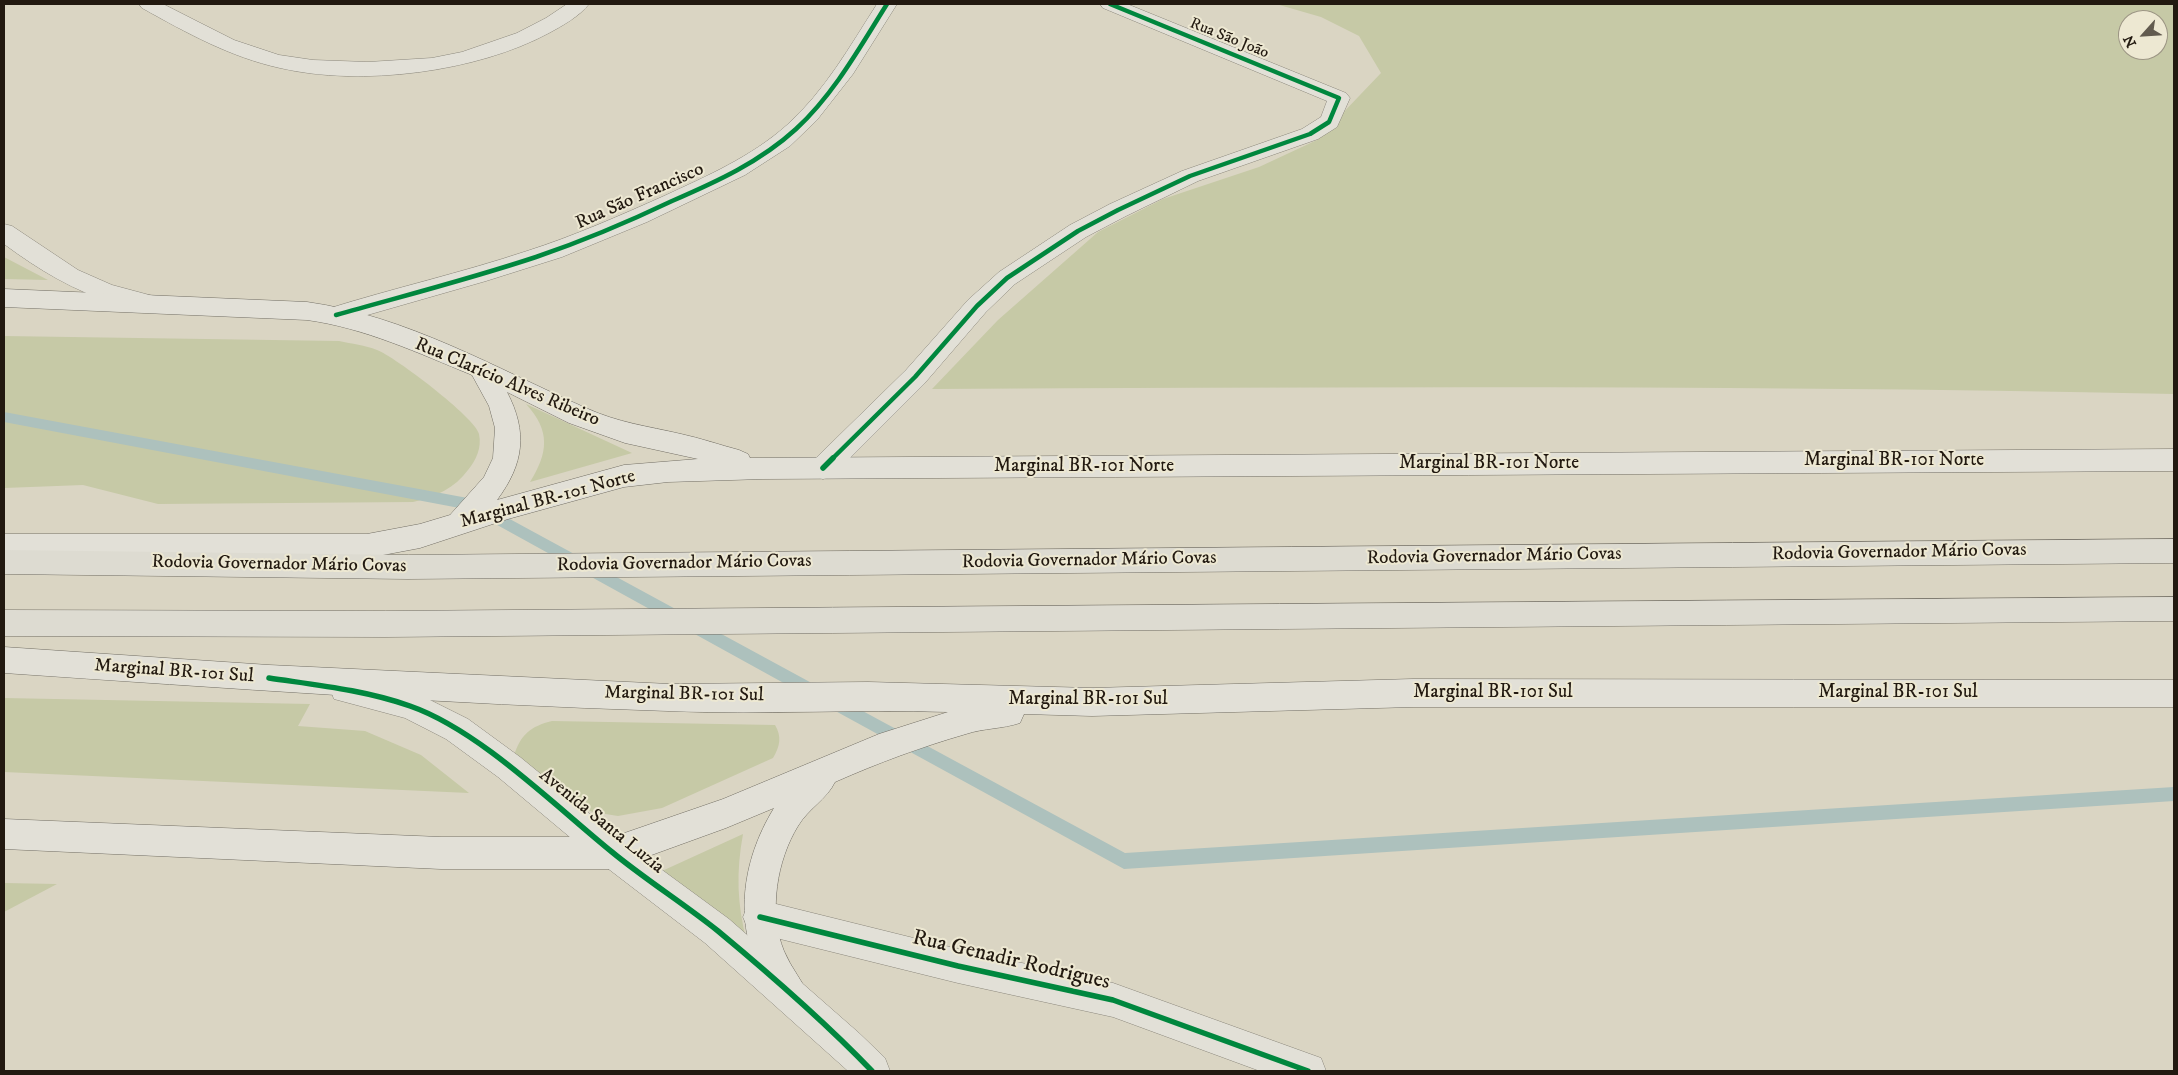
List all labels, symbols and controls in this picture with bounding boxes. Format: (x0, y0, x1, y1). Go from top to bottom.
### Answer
north arrow (2118, 10, 2168, 60)
street label: Rua São João (1187, 14, 1271, 64)
text: N (2120, 32, 2141, 50)
street label: Rua São Francisco (572, 159, 708, 235)
street label: Rua Clarício Alves Ribeiro (411, 334, 603, 432)
street label: Marginal BR-101 Norte (1804, 450, 1984, 472)
street label: Marginal BR-101 Norte (1399, 453, 1579, 475)
street label: Marginal BR-101 Norte (994, 456, 1174, 478)
street label: Marginal BR-101 Norte (458, 466, 638, 534)
street label: Rodovia Governador Mário Covas (1771, 539, 2027, 567)
street label: Rodovia Governador Mário Covas (1366, 543, 1622, 571)
street label: Rodovia Governador Mário Covas (961, 547, 1217, 575)
street label: Rodovia Governador Mário Covas (556, 550, 812, 578)
street label: Rodovia Governador Mário Covas (151, 551, 407, 579)
street label: Marginal BR-101 Sul (94, 655, 254, 689)
street label: Marginal BR-101 Sul (604, 682, 764, 708)
street label: Marginal BR-101 Sul (1413, 682, 1573, 704)
street label: Marginal BR-101 Sul (1818, 682, 1978, 704)
street label: Marginal BR-101 Sul (1008, 689, 1168, 711)
street label: Avenida Santa Luzia (534, 765, 668, 879)
street label: Rua Genadir Rodrigues (910, 925, 1112, 997)

